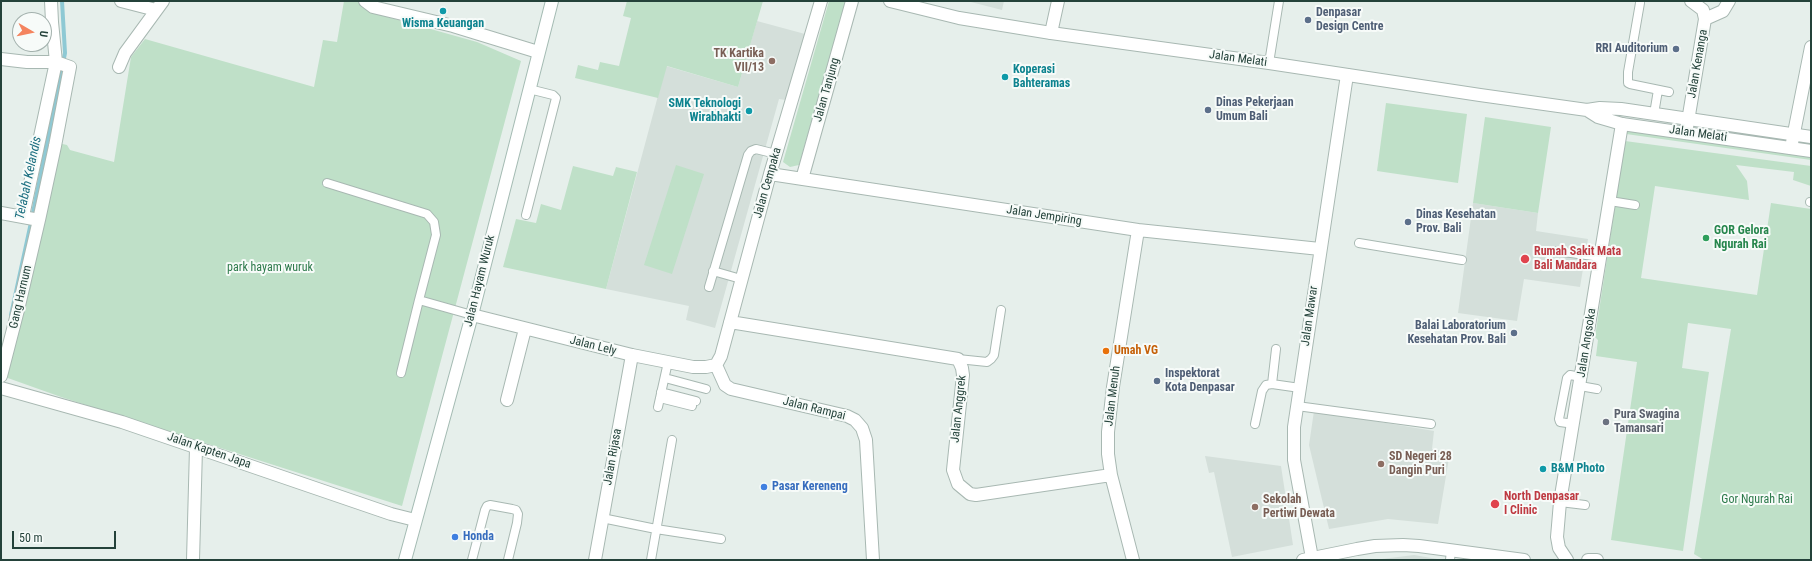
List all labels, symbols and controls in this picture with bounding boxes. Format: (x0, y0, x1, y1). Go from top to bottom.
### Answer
marker: Wisma Keuangan (438, 6, 448, 16)
place label: Denpasar Design Centre (1316, 6, 1383, 34)
north arrow (12, 12, 52, 52)
marker: Denpasar Design Centre (1303, 15, 1313, 25)
place label: Wisma Keuangan (402, 17, 484, 31)
street label: Jalan Kenanga (1685, 28, 1711, 100)
text: U (36, 30, 50, 38)
place label: RRI Auditorium (1595, 42, 1668, 56)
marker: RRI Auditorium (1671, 44, 1681, 54)
place label: TK Kartika VII/13 (713, 47, 764, 75)
street label: Jalan Melati (1208, 48, 1268, 70)
marker: TK Kartika VII/13 (767, 56, 777, 66)
street label: Jalan Tanjung (811, 56, 843, 124)
place label: Koperasi Bahteramas (1013, 63, 1070, 91)
marker: Koperasi Bahteramas (1000, 72, 1010, 82)
place label: Dinas Pekerjaan Umum Bali (1216, 96, 1294, 124)
place label: SMK Teknologi Wirabhakti (669, 97, 741, 125)
marker: Dinas Pekerjaan Umum Bali (1203, 105, 1213, 115)
marker: SMK Teknologi Wirabhakti (744, 106, 754, 116)
street label: Jalan Melati (1668, 123, 1728, 145)
water label: Telabah Kelandis (13, 135, 45, 221)
street label: Jalan Cempaka (751, 146, 785, 220)
street label: Jalan Jempiring (1005, 203, 1083, 229)
place label: Dinas Kesehatan Prov. Bali (1416, 208, 1496, 236)
marker: Dinas Kesehatan Prov. Bali (1403, 217, 1413, 227)
place label: GOR Gelora Ngurah Rai (1714, 224, 1769, 252)
marker: GOR Gelora Ngurah Rai (1701, 233, 1711, 243)
street label: Jalan Hayam Wuruk (462, 234, 498, 328)
place label: Rumah Sakit Mata Bali Mandara (1534, 245, 1621, 273)
marker: Rumah Sakit Mata Bali Mandara (1519, 253, 1531, 265)
park label: park hayam wuruk (227, 261, 313, 275)
street label: Gang Harnum (7, 264, 35, 330)
street label: Jalan Mawar (1299, 285, 1321, 347)
street label: Jalan Angsoka (1574, 307, 1600, 379)
place label: Balai Laboratorium Kesehatan Prov. Bali (1407, 319, 1506, 347)
marker: Balai Laboratorium Kesehatan Prov. Bali (1509, 328, 1519, 338)
street label: Jalan Lely (568, 333, 618, 359)
place label: Umah VG (1114, 344, 1158, 358)
marker: Umah VG (1101, 346, 1111, 356)
street label: Jalan Menuh (1102, 365, 1124, 427)
place label: Inspektorat Kota Denpasar (1165, 367, 1235, 395)
street label: Jalan Anggrek (948, 375, 970, 443)
marker: Inspektorat Kota Denpasar (1152, 376, 1162, 386)
street label: Jalan Rampai (781, 394, 847, 424)
place label: Pura Swagina Tamansari (1614, 408, 1679, 436)
marker: Pura Swagina Tamansari (1601, 417, 1611, 427)
street label: Jalan Rijasa (601, 427, 625, 487)
street label: Jalan Kapten Japa (165, 430, 253, 472)
place label: SD Negeri 28 Dangin Puri (1389, 450, 1452, 478)
marker: SD Negeri 28 Dangin Puri (1376, 459, 1386, 469)
place label: B&M Photo (1551, 462, 1605, 476)
marker: B&M Photo (1538, 464, 1548, 474)
place label: Pasar Kereneng (772, 480, 848, 494)
marker: Pasar Kereneng (759, 482, 769, 492)
place label: North Denpasar I Clinic (1504, 490, 1579, 518)
place label: Sekolah Pertiwi Dewata (1263, 493, 1335, 521)
park label: Gor Ngurah Rai (1721, 493, 1793, 507)
marker: North Denpasar I Clinic (1489, 498, 1501, 510)
marker: Sekolah Pertiwi Dewata (1250, 502, 1260, 512)
scale bar (14, 523, 118, 549)
place label: Honda (463, 530, 494, 544)
text: 50 m (19, 531, 43, 545)
marker: Honda (450, 532, 460, 542)

